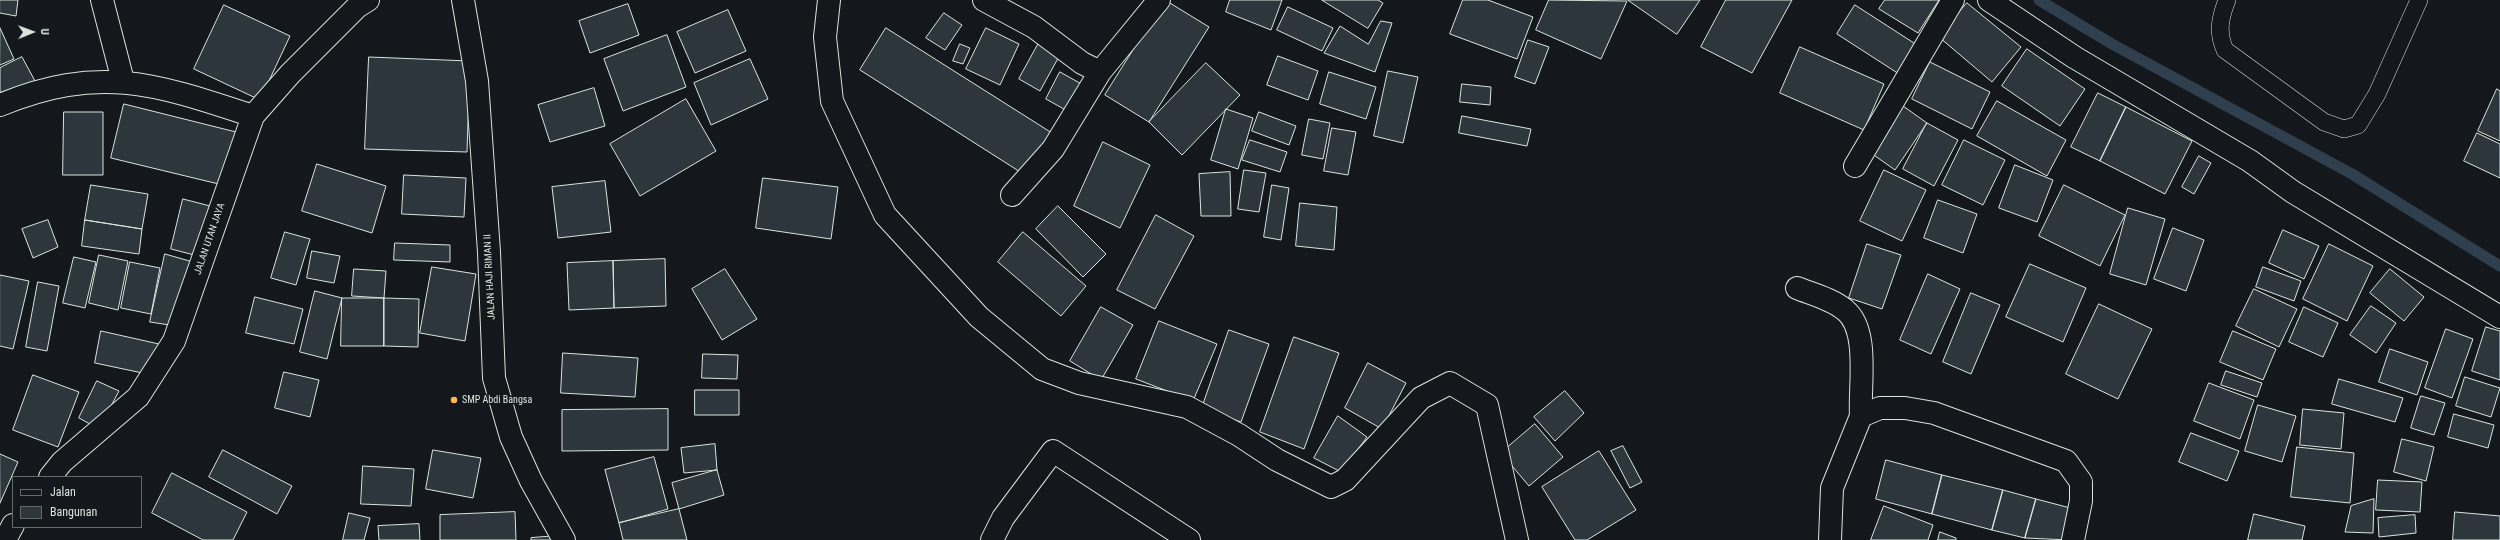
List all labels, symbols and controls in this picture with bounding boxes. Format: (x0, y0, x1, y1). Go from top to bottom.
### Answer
north arrow (12, 12, 52, 52)
text: U (38, 29, 51, 35)
street label: JALAN UTAN JAYA (192, 202, 228, 276)
street label: JALAN HAJI RIMAN II (482, 234, 498, 320)
place label: SMP Abdi Bangsa (462, 394, 532, 406)
marker: SMP Abdi Bangsa (449, 395, 459, 405)
legend (12, 476, 142, 528)
text: Jalan (50, 485, 76, 499)
text: Bangunan (50, 505, 97, 519)

